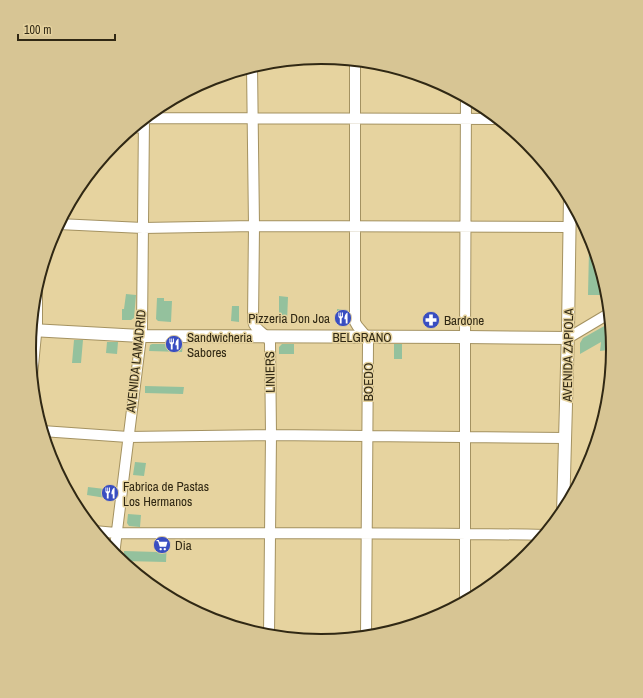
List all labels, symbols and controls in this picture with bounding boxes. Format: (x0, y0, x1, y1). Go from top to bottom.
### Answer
scale bar (18, 16, 115, 42)
text: 100 m (24, 22, 51, 38)
street label: AVENIDA ZAPIOLA (559, 307, 577, 403)
street label: AVENIDA LAMADRID (122, 308, 150, 414)
restaurant icon: Pizzeria Don Joa (333, 308, 353, 328)
place label: Pizzeria Don Joa (248, 310, 330, 327)
pharmacy icon: Bardone (421, 310, 441, 330)
place label: Bardone (444, 312, 484, 329)
place label: Sandwicheria Sabores (187, 329, 252, 361)
street label: BELGRANO (332, 329, 392, 346)
restaurant icon: Sandwicheria Sabores (164, 334, 184, 354)
street label: LINIERS (261, 351, 279, 393)
street label: BOEDO (360, 363, 377, 401)
place label: Fabrica de Pastas Los Hermanos (123, 478, 209, 510)
restaurant icon: Fabrica de Pastas Los Hermanos (100, 483, 120, 503)
supermarket icon: Dia (152, 535, 172, 555)
place label: Dia (175, 537, 192, 554)

